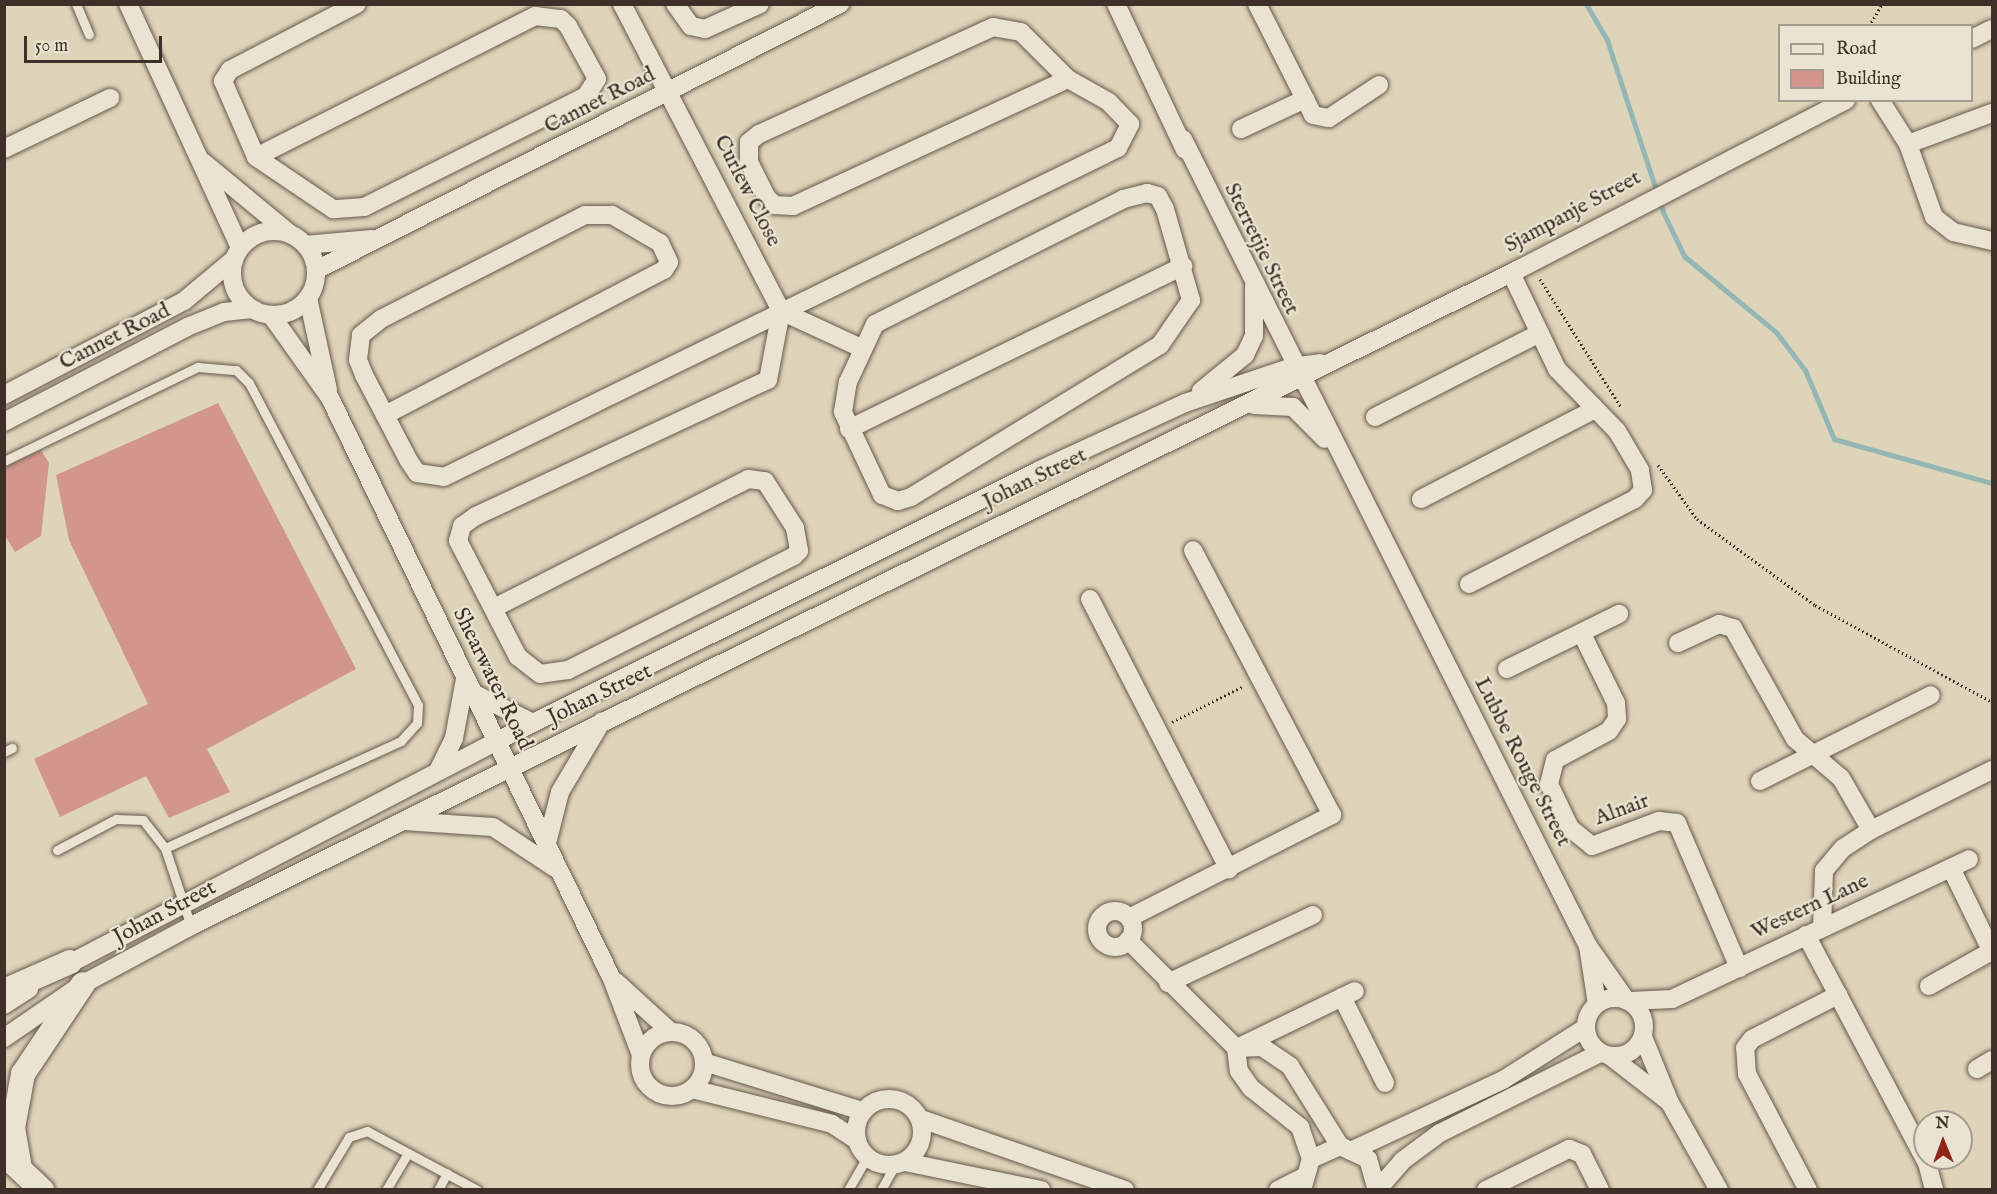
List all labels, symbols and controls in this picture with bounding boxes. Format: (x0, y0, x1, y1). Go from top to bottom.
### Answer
scale bar (27, 24, 165, 62)
legend (1778, 24, 1973, 102)
text: 50 m (35, 35, 68, 58)
text: Road (1836, 38, 1877, 61)
street label: Cannet Road (540, 62, 660, 140)
text: Building (1836, 68, 1901, 91)
street label: Curlew Close (708, 131, 786, 251)
street label: Sjampanje Street (1500, 165, 1646, 259)
street label: Sterretjie Street (1218, 179, 1304, 319)
street label: Cannet Road (55, 298, 175, 376)
street label: Johan Street (979, 442, 1091, 516)
street label: Shearwater Road (446, 604, 538, 754)
street label: Johan Street (544, 658, 656, 732)
street label: Lubbe Rouge Street (1468, 673, 1576, 851)
street label: Alnair (1591, 788, 1653, 832)
street label: Western Lane (1747, 868, 1873, 946)
street label: Johan Street (109, 875, 221, 951)
north arrow (1913, 1110, 1973, 1170)
text: N (1936, 1114, 1950, 1134)

